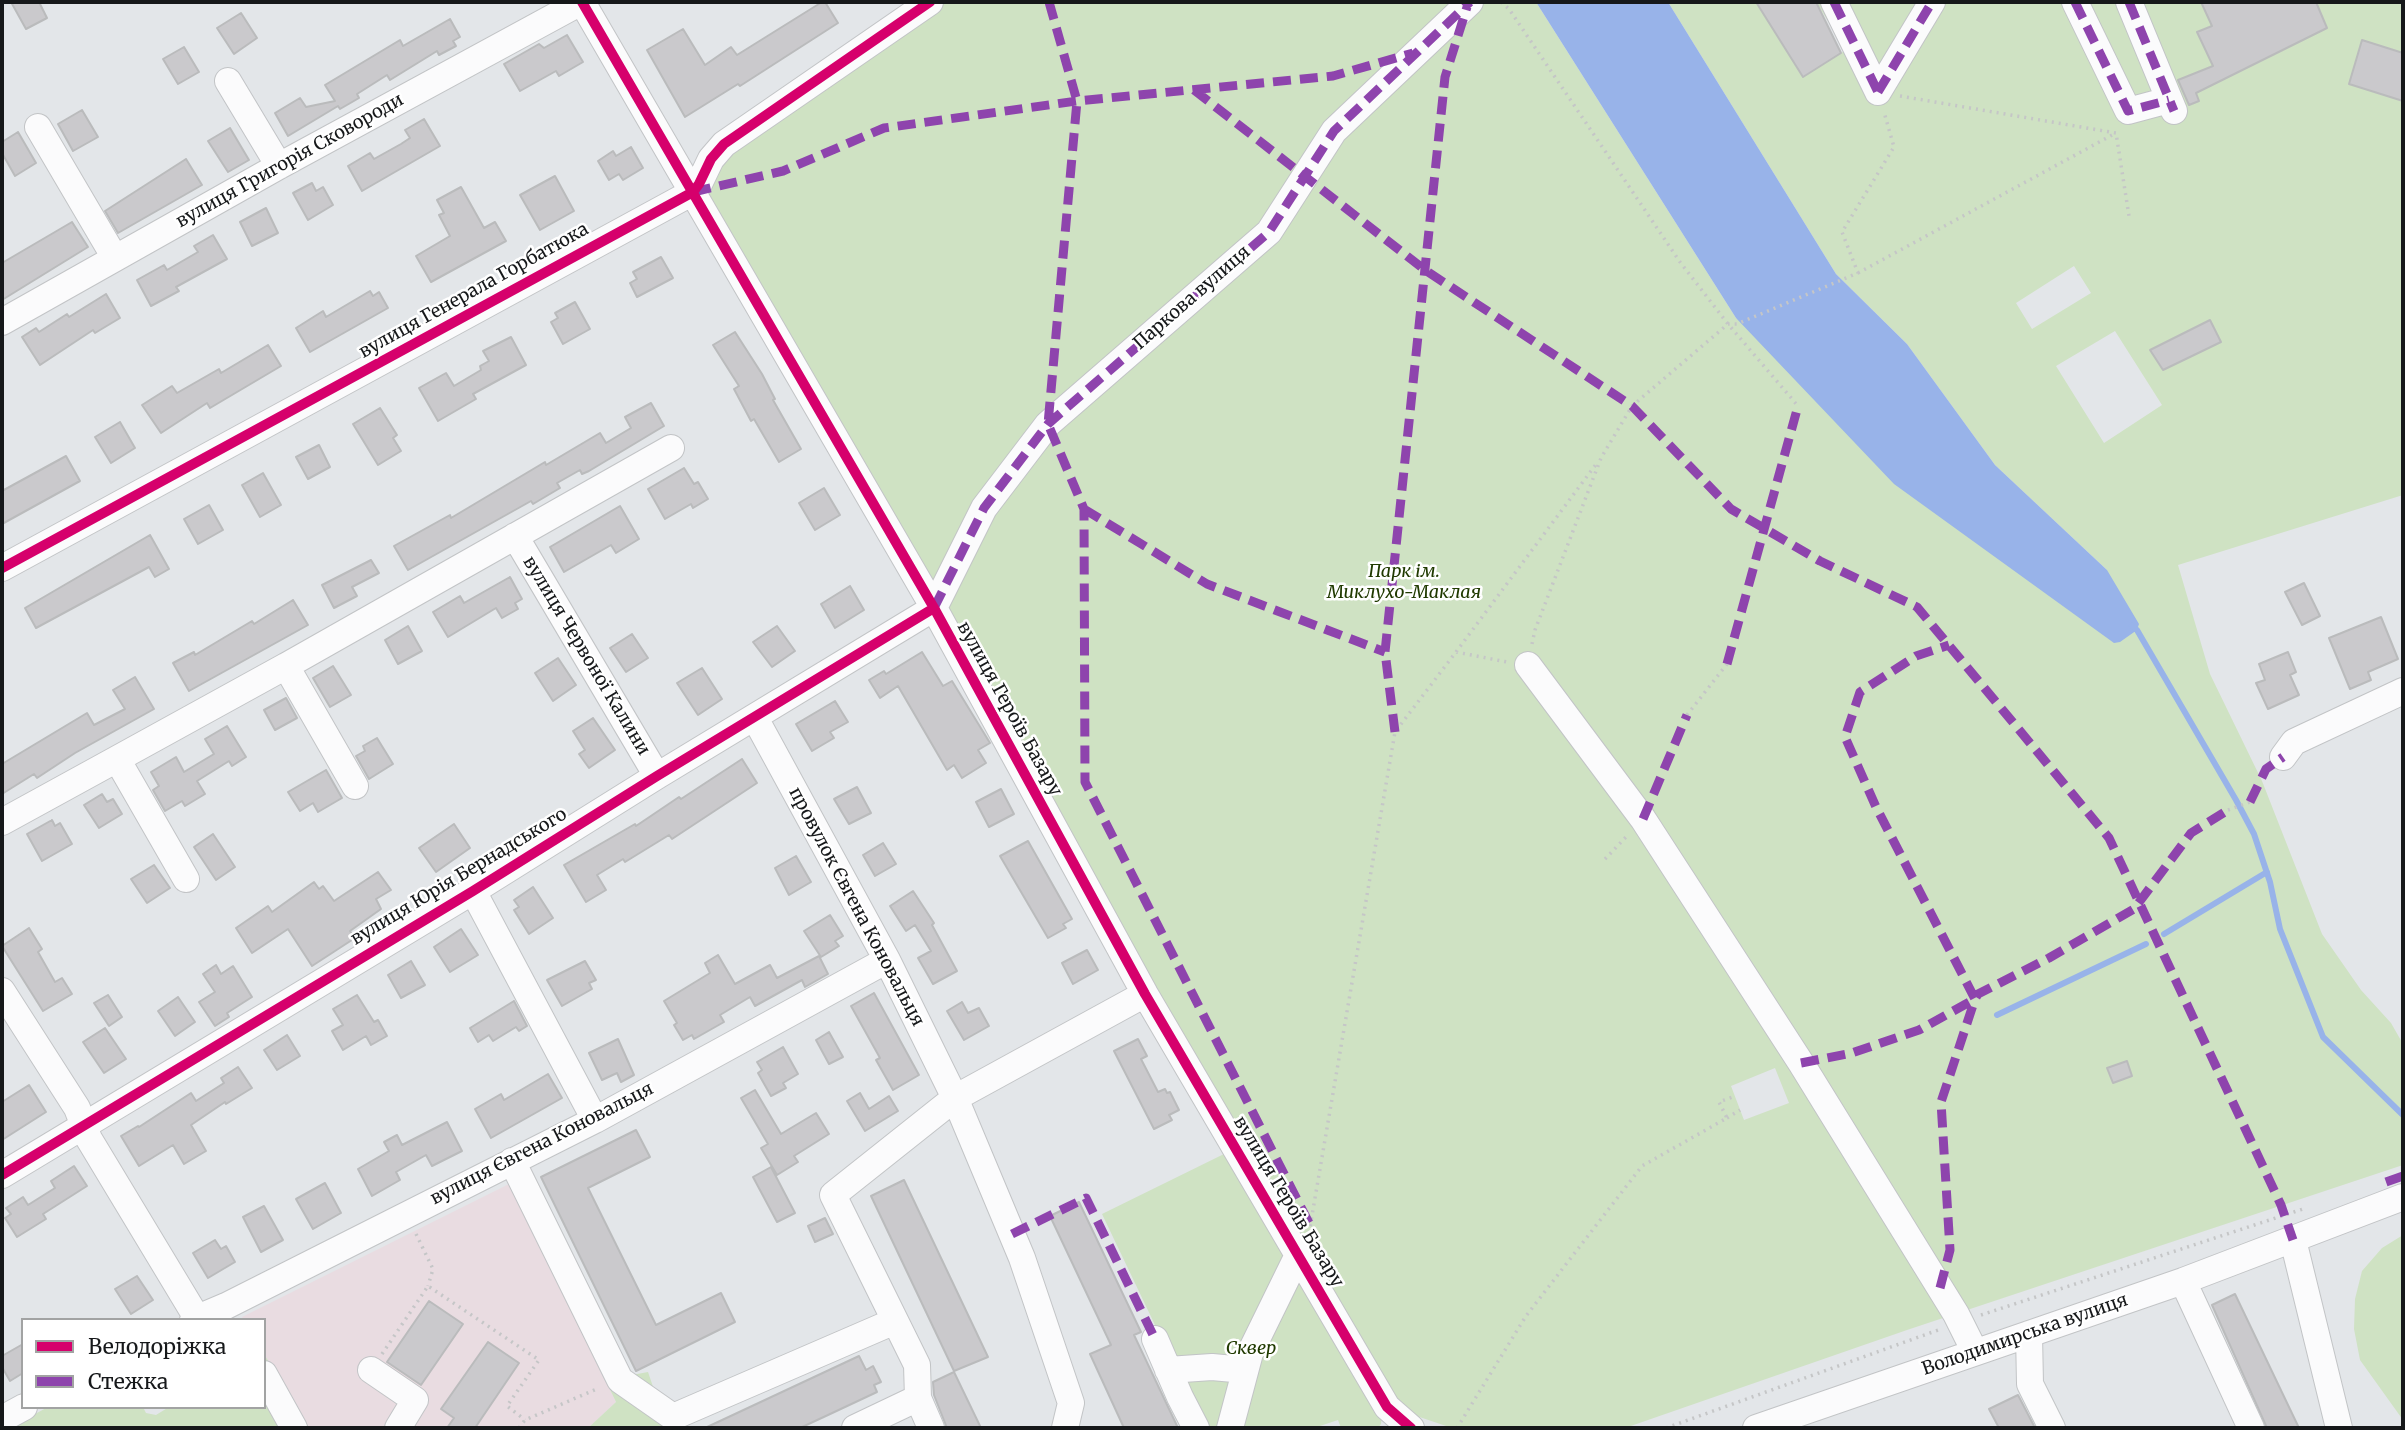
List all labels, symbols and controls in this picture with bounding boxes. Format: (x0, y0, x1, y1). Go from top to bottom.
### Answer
street label: вулиця Григорія Сковороди (173, 89, 407, 233)
street label: вулиця Генерала Горбатюка (355, 219, 593, 363)
street label: Паркова вулиця (1129, 241, 1255, 355)
street label: вулиця Червоної Калини (518, 553, 654, 759)
park label: Парк ім. Миклухо-Маклая (1327, 561, 1481, 604)
street label: вулиця Героїв Базару (952, 618, 1066, 800)
street label: провулок Євгена Коновальця (784, 784, 928, 1030)
street label: вулиця Юрія Бернадського (347, 804, 571, 950)
street label: вулиця Євгена Коновальця (427, 1078, 657, 1210)
street label: вулиця Героїв Базару (1228, 1113, 1348, 1291)
street label: Володимирська вулиця (1919, 1290, 2131, 1380)
legend (21, 1318, 266, 1409)
text: Велодоріжка (88, 1333, 226, 1360)
park label: Сквер (1226, 1338, 1276, 1360)
text: Стежка (88, 1368, 168, 1395)

